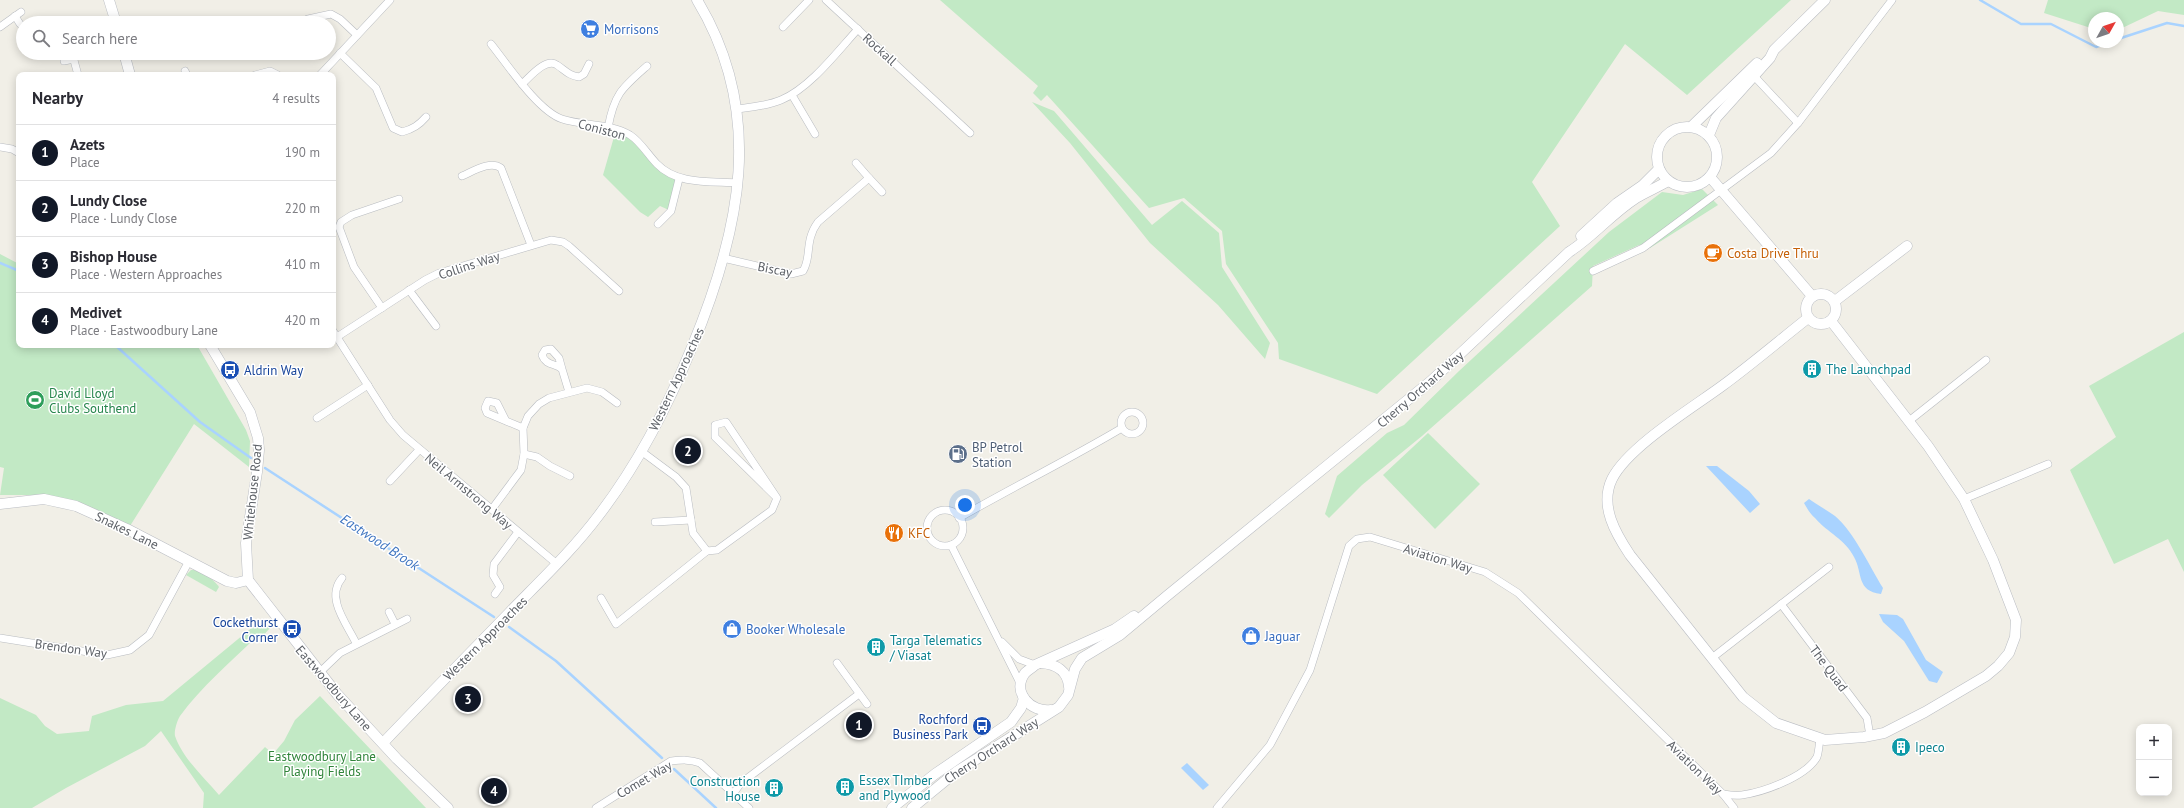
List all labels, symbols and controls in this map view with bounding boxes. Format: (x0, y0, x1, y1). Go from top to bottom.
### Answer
north arrow (2088, 12, 2124, 48)
search box (16, 16, 336, 60)
supermarket icon: Morrisons (579, 18, 601, 40)
place label: Morrisons (604, 21, 659, 38)
icon: search (30, 27, 52, 49)
text: Search here (62, 29, 138, 48)
street label: Rockall (859, 30, 900, 69)
text: Nearby (32, 87, 83, 109)
text: 4 results (272, 90, 320, 107)
street label: Coniston (576, 115, 627, 144)
text: Azets (70, 135, 105, 154)
text: 1 (41, 144, 49, 161)
text: 190 m (285, 144, 320, 161)
text: Place (70, 154, 100, 171)
text: Lundy Close (70, 191, 147, 210)
text: 2 (41, 200, 49, 217)
text: 220 m (285, 200, 320, 217)
text: Place · Lundy Close (70, 210, 177, 227)
cafe icon: Costa Drive Thru (1702, 242, 1724, 264)
place label: Costa Drive Thru (1727, 245, 1819, 262)
text: Bishop House (70, 247, 157, 266)
street label: Collins Way (436, 248, 502, 283)
text: 3 (41, 256, 49, 273)
text: 410 m (285, 256, 320, 273)
street label: Biscay (756, 258, 794, 281)
text: Place · Western Approaches (70, 266, 222, 283)
text: Medivet (70, 303, 122, 322)
text: 4 (41, 312, 49, 329)
text: 420 m (285, 312, 320, 329)
text: Place · Eastwoodbury Lane (70, 322, 218, 339)
street label: Western Approaches (645, 325, 708, 434)
street label: Cherry Orchard Way (1374, 347, 1467, 432)
building icon: The Launchpad (1801, 358, 1823, 380)
bus stop icon: Aldrin Way (219, 359, 241, 381)
place label: The Launchpad (1826, 361, 1911, 378)
place label: Aldrin Way (244, 362, 303, 379)
place label: David Lloyd Clubs Southend (49, 385, 136, 417)
sports icon: David Lloyd Clubs Southend (24, 389, 46, 411)
pin: 2 (675, 436, 701, 466)
place label: BP Petrol Station (972, 439, 1023, 471)
street label: Whitehouse Road (239, 443, 266, 541)
fuel station icon: BP Petrol Station (947, 443, 969, 465)
street label: Neil Armstrong Way (421, 450, 516, 533)
your location (955, 495, 975, 515)
street label: Snakes Lane (92, 508, 161, 553)
water label: Eastwood Brook (337, 510, 424, 575)
restaurant icon: KFC (883, 522, 905, 544)
place label: KFC (908, 525, 930, 542)
street label: Aviation Way (1401, 540, 1474, 577)
street label: Western Approaches (440, 593, 531, 684)
place label: Cockethurst Corner (213, 614, 279, 646)
bus stop icon: Cockethurst Corner (281, 618, 303, 640)
shop icon: Booker Wholesale (721, 618, 743, 640)
place label: Booker Wholesale (746, 621, 845, 638)
shop icon: Jaguar (1240, 625, 1262, 647)
place label: Jaguar (1264, 628, 1301, 645)
place label: Targa Telematics / Viasat (889, 632, 982, 664)
street label: Brendon Way (34, 635, 108, 662)
building icon: Targa Telematics / Viasat (865, 636, 887, 658)
street label: Eastwoodbury Lane (292, 642, 375, 735)
street label: The Quad (1806, 642, 1852, 695)
pin: 3 (455, 684, 481, 714)
pin: 1 (846, 710, 872, 740)
place label: Rochford Business Park (892, 711, 969, 743)
street label: Cherry Orchard Way (941, 714, 1042, 787)
bus stop icon: Rochford Business Park (971, 715, 993, 737)
map controls (2136, 724, 2172, 796)
button: + (2136, 724, 2172, 760)
street label: Aviation Way (1663, 736, 1726, 798)
building icon: Ipeco (1890, 736, 1912, 758)
place label: Ipeco (1915, 739, 1945, 756)
park label: Eastwoodbury Lane Playing Fields (268, 748, 376, 780)
street label: Comet Way (613, 757, 675, 802)
button: − (2136, 760, 2172, 796)
place label: Essex TImber and Plywood (859, 772, 933, 804)
place label: Construction House (690, 773, 760, 805)
pin: 4 (481, 776, 507, 806)
building icon: Essex TImber and Plywood (834, 776, 856, 798)
building icon: Construction House (763, 777, 785, 799)

